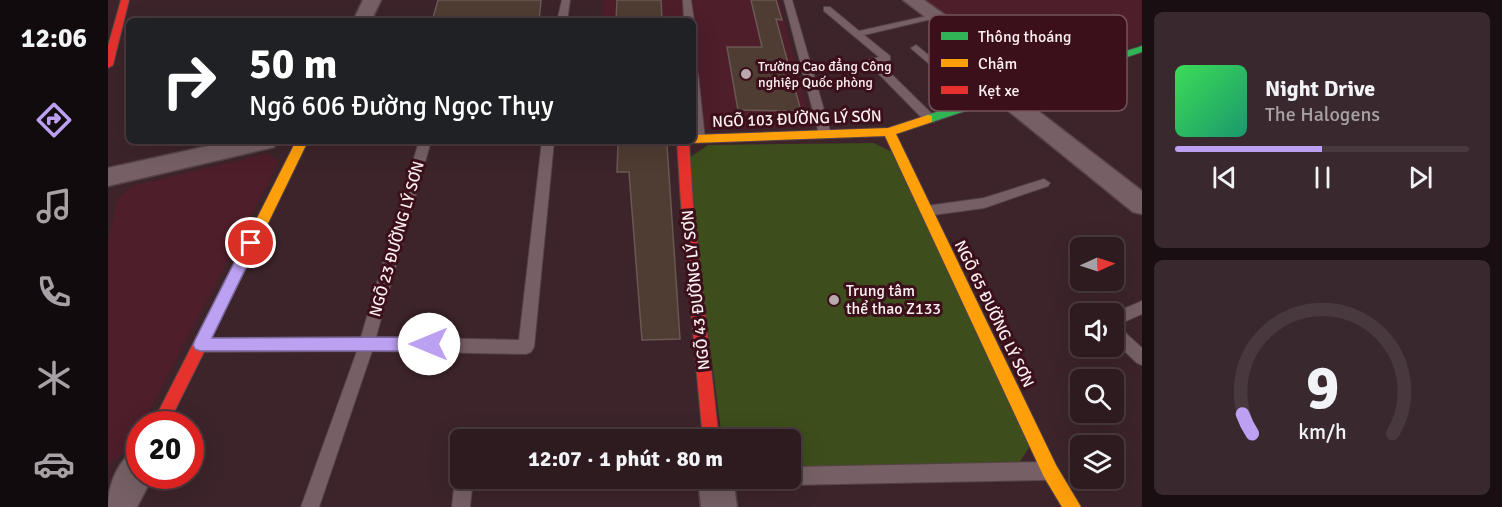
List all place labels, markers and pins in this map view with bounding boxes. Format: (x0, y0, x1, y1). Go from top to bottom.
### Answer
place label: Trường Cao đẳng Công nghiệp Quốc phòng (758, 58, 892, 91)
marker: Trường Cao đẳng Công nghiệp Quốc phòng (739, 67, 753, 81)
pin (225, 217, 276, 268)
place label: Trung tâm thể thao Z133 (846, 281, 941, 319)
marker: Trung tâm thể thao Z133 (827, 293, 841, 307)

